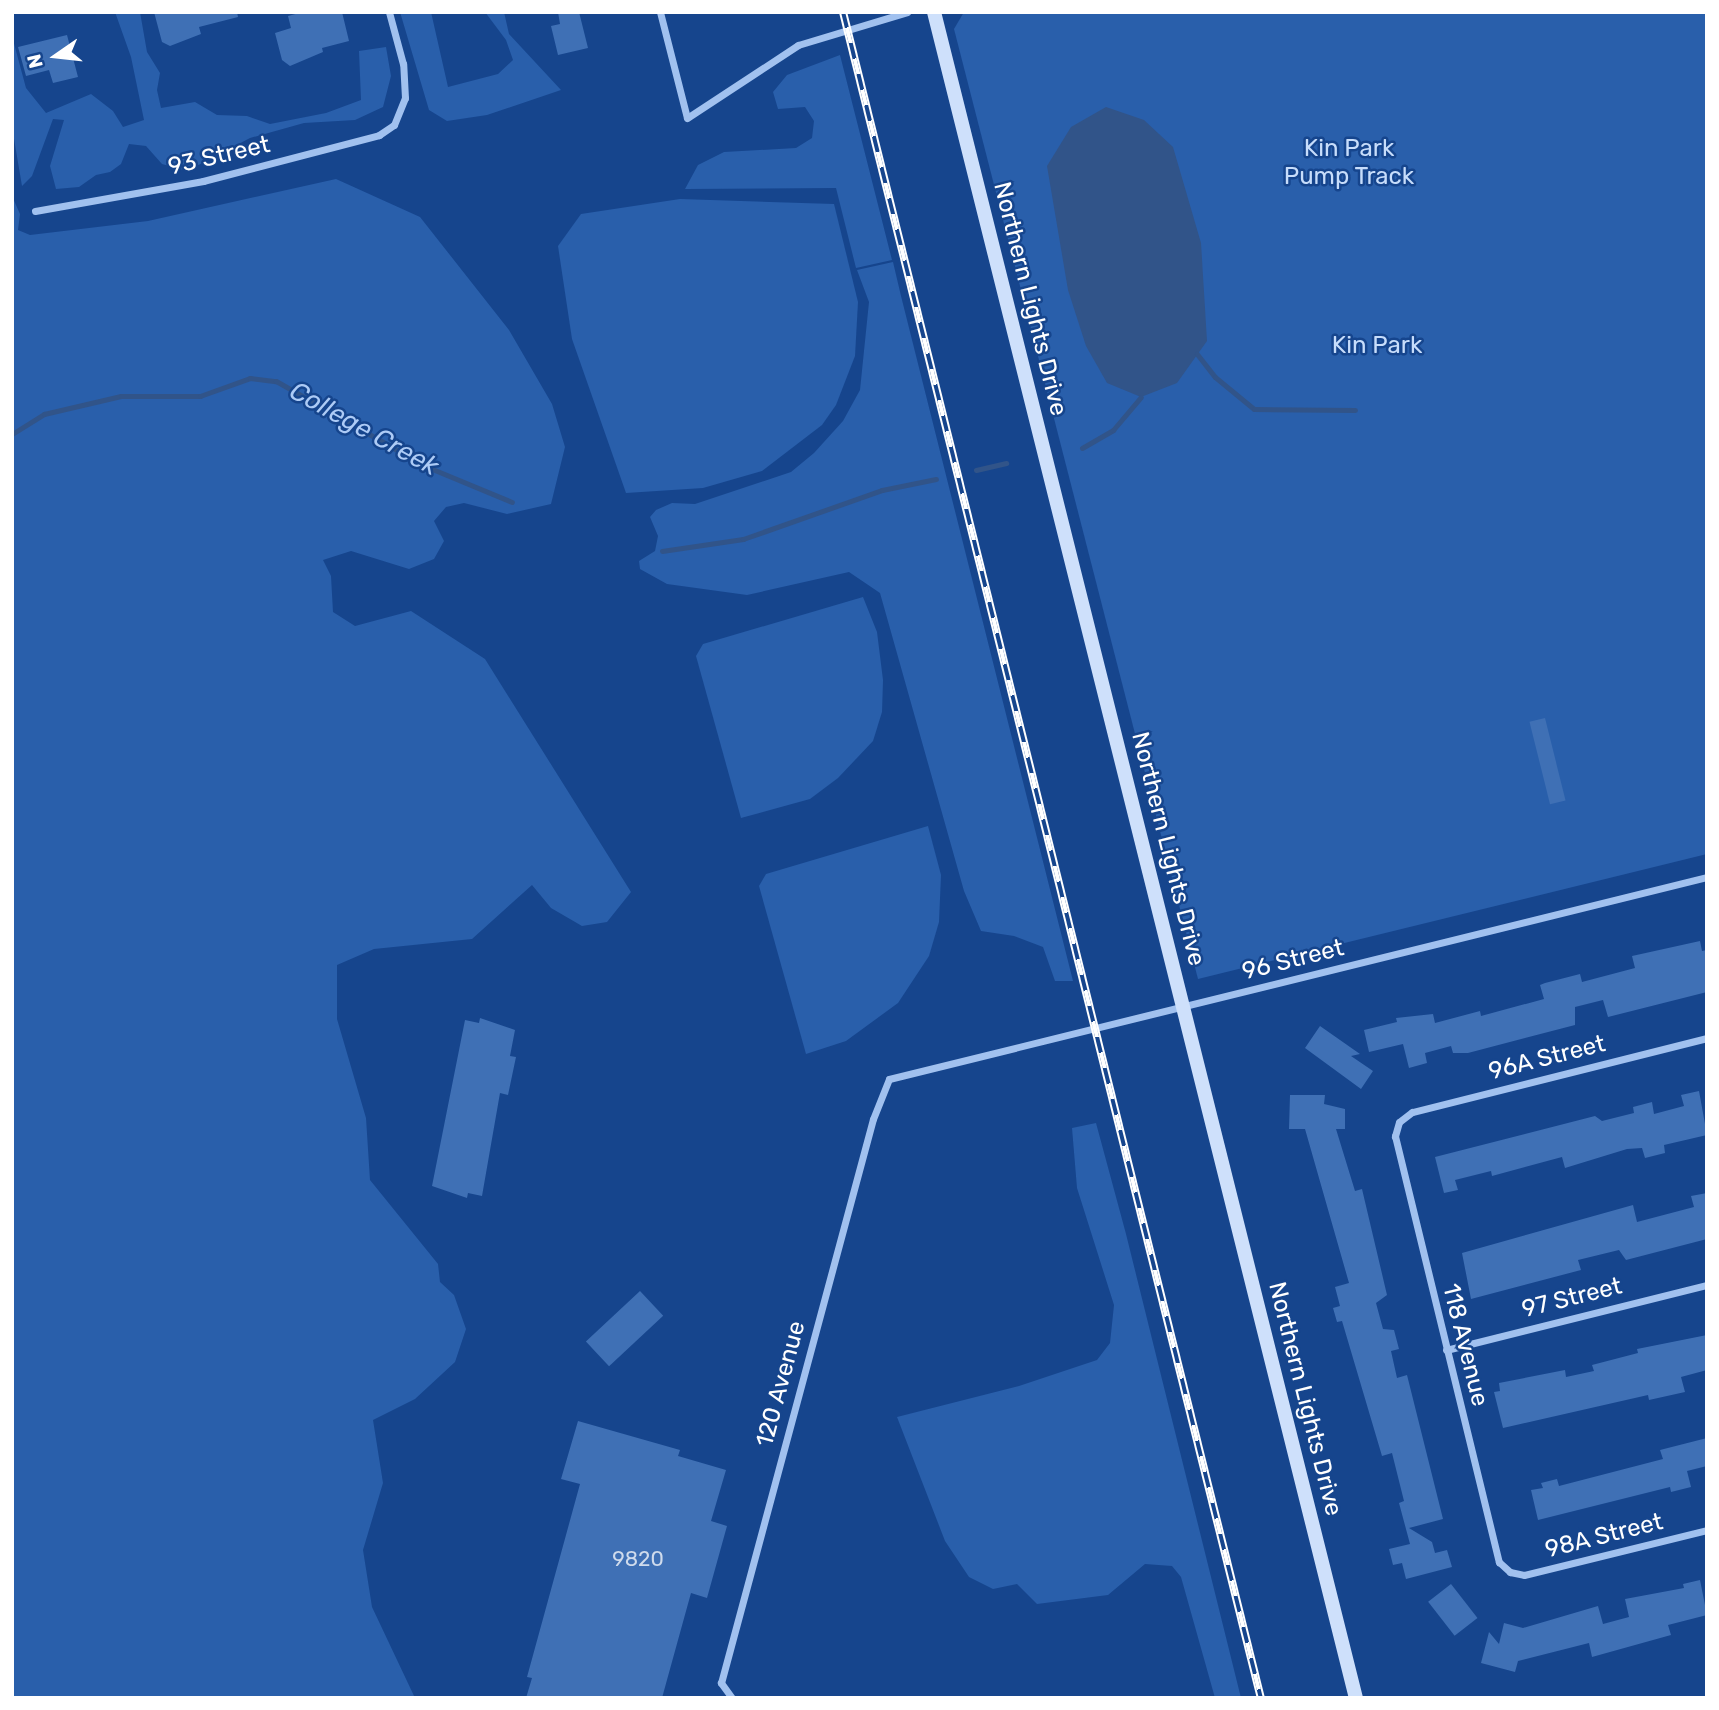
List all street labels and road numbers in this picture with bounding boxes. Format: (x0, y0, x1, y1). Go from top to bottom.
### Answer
street label: 93 Street (165, 130, 273, 182)
street label: Northern Lights Drive (987, 179, 1073, 419)
street label: Northern Lights Drive (1125, 729, 1211, 969)
street label: 96 Street (1239, 933, 1347, 987)
street label: 96A Street (1485, 1030, 1609, 1086)
street label: 97 Street (1519, 1272, 1625, 1324)
street label: Northern Lights Drive (1262, 1279, 1348, 1519)
street label: 118 Avenue (1436, 1281, 1494, 1409)
street label: 120 Avenue (750, 1318, 812, 1450)
street label: 98A Street (1542, 1507, 1666, 1565)

